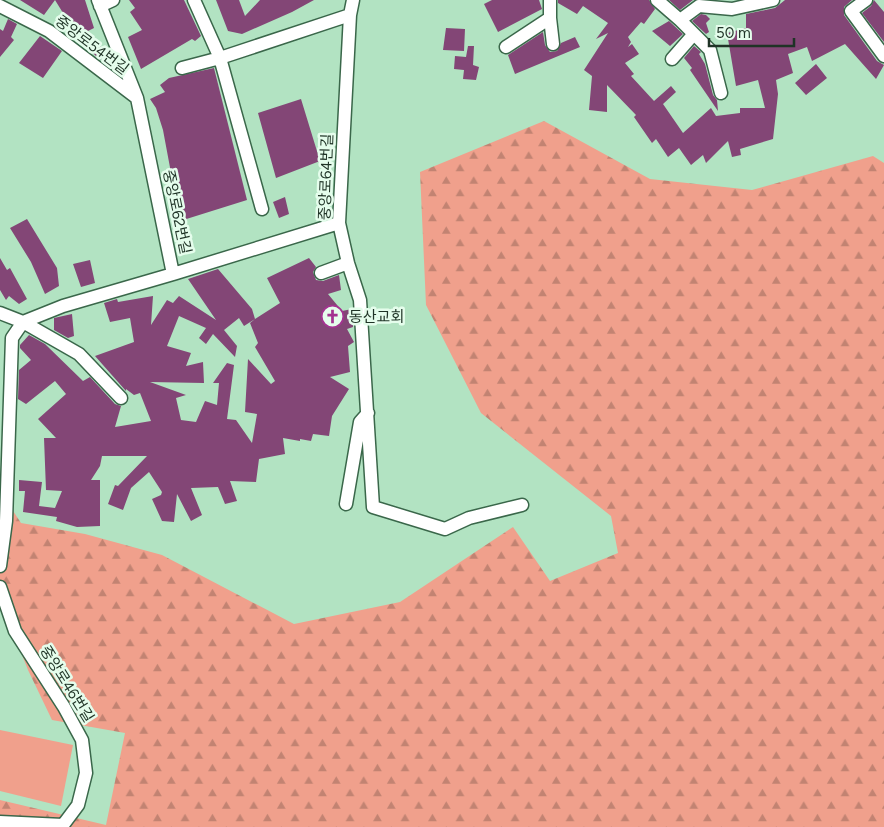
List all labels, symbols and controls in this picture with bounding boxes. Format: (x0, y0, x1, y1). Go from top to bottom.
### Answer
street label: 중앙로54번길 (52, 12, 132, 78)
scale bar (709, 15, 794, 47)
text: 50 m (716, 24, 751, 42)
street label: 중앙로64번길 (315, 133, 337, 221)
street label: 중앙로62번길 (159, 168, 195, 256)
church icon: 동산교회 (321, 305, 345, 329)
place label: 동산교회 (349, 308, 404, 326)
street label: 중앙로46번길 (36, 642, 98, 726)

